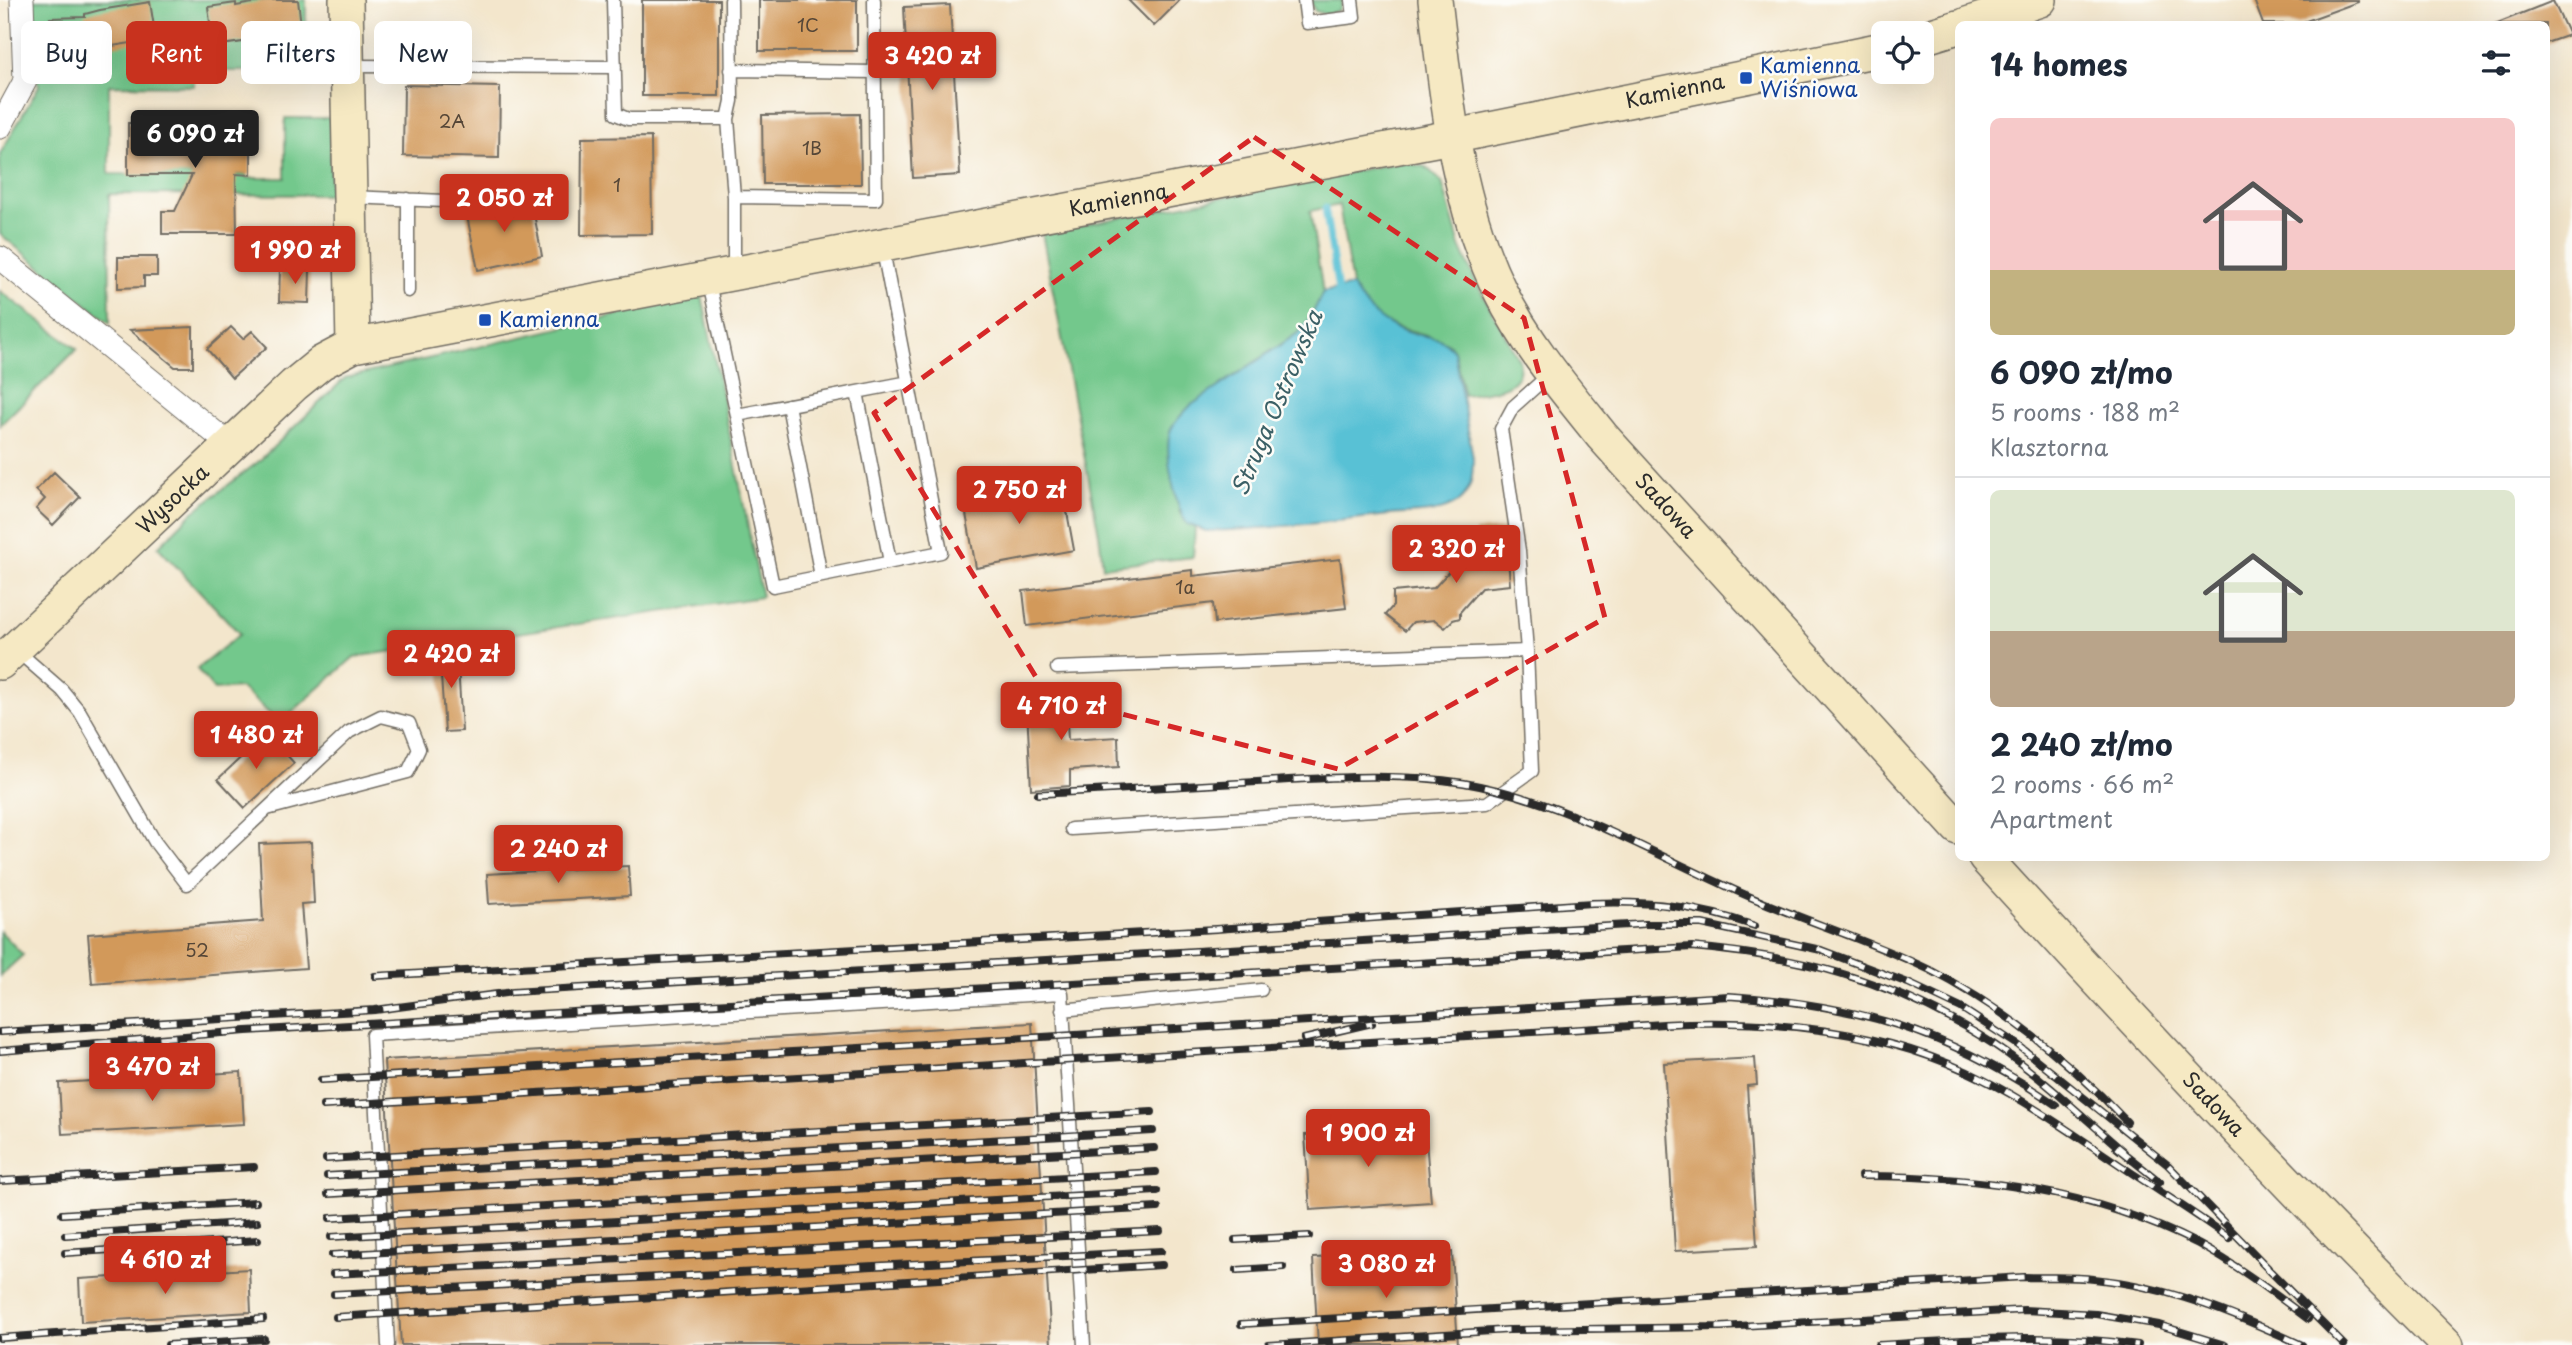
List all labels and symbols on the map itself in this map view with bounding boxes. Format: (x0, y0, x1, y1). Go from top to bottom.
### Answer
house number: 1C (797, 11, 819, 38)
pin: 3 420 zł (860, 32, 1004, 92)
place label: Kamienna Wiśniowa (1760, 48, 1860, 104)
street label: Kamienna (1622, 64, 1727, 115)
marker: Kamienna Wiśniowa (1738, 70, 1754, 86)
house number: 2A (439, 107, 465, 134)
pin: 6 090 zł (123, 110, 267, 170)
house number: 1B (802, 134, 822, 161)
house number: 1 (613, 171, 621, 198)
street label: Kamienna (1066, 173, 1170, 223)
pin: 2 050 zł (432, 174, 576, 234)
pin: 1 990 zł (223, 226, 367, 286)
place label: Kamienna (499, 302, 599, 334)
water label: Struga Ostrowska (1221, 304, 1331, 500)
marker: Kamienna (477, 312, 493, 328)
street label: Wysocka (128, 455, 215, 541)
street label: Sadowa (1629, 465, 1705, 545)
pin: 2 750 zł (947, 466, 1091, 526)
pin: 2 320 zł (1384, 526, 1528, 585)
house number: 1a (1175, 573, 1195, 600)
pin: 2 420 zł (379, 630, 523, 690)
pin: 4 710 zł (989, 682, 1133, 742)
pin: 1 480 zł (184, 712, 328, 771)
pin: 2 240 zł (486, 826, 630, 885)
house number: 52 (185, 936, 209, 963)
pin: 3 470 zł (80, 1044, 224, 1103)
street label: Sadowa (2176, 1063, 2254, 1143)
pin: 1 900 zł (1296, 1110, 1440, 1169)
pin: 4 610 zł (93, 1236, 237, 1296)
pin: 3 080 zł (1314, 1240, 1458, 1300)

